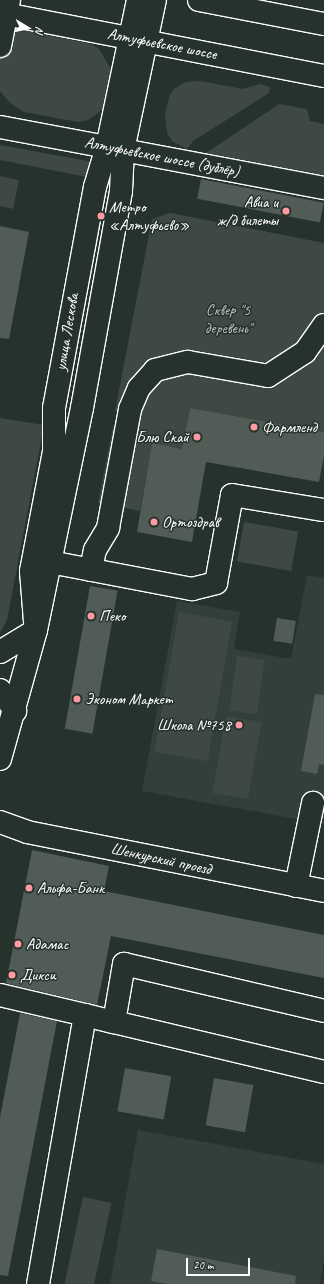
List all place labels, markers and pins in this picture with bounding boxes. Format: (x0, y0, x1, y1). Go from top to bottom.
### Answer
place label: Авиа и ж/д билеты (216, 192, 278, 230)
place label: Метро «Алтуфьево» (109, 197, 190, 235)
marker: Авиа и ж/д билеты (281, 206, 291, 216)
marker: Метро «Алтуфьево» (96, 211, 106, 221)
place label: Фармленд (262, 417, 317, 437)
marker: Фармленд (249, 422, 259, 432)
place label: Блю Скай (136, 427, 189, 447)
marker: Блю Скай (192, 432, 202, 442)
place label: Ортоздрав (162, 512, 219, 532)
marker: Ортоздрав (149, 517, 159, 527)
place label: Пеко (99, 606, 125, 626)
marker: Пеко (86, 611, 96, 621)
place label: Эконом Маркет (85, 689, 173, 709)
marker: Эконом Маркет (72, 694, 82, 704)
place label: Школа №758 (157, 715, 231, 735)
marker: Школа №758 (234, 720, 244, 730)
place label: Альфа-Банк (37, 878, 104, 898)
marker: Альфа-Банк (24, 883, 34, 893)
place label: Адамас (26, 934, 68, 954)
marker: Адамас (13, 939, 23, 949)
place label: Дикси (20, 965, 56, 985)
marker: Дикси (7, 970, 17, 980)

